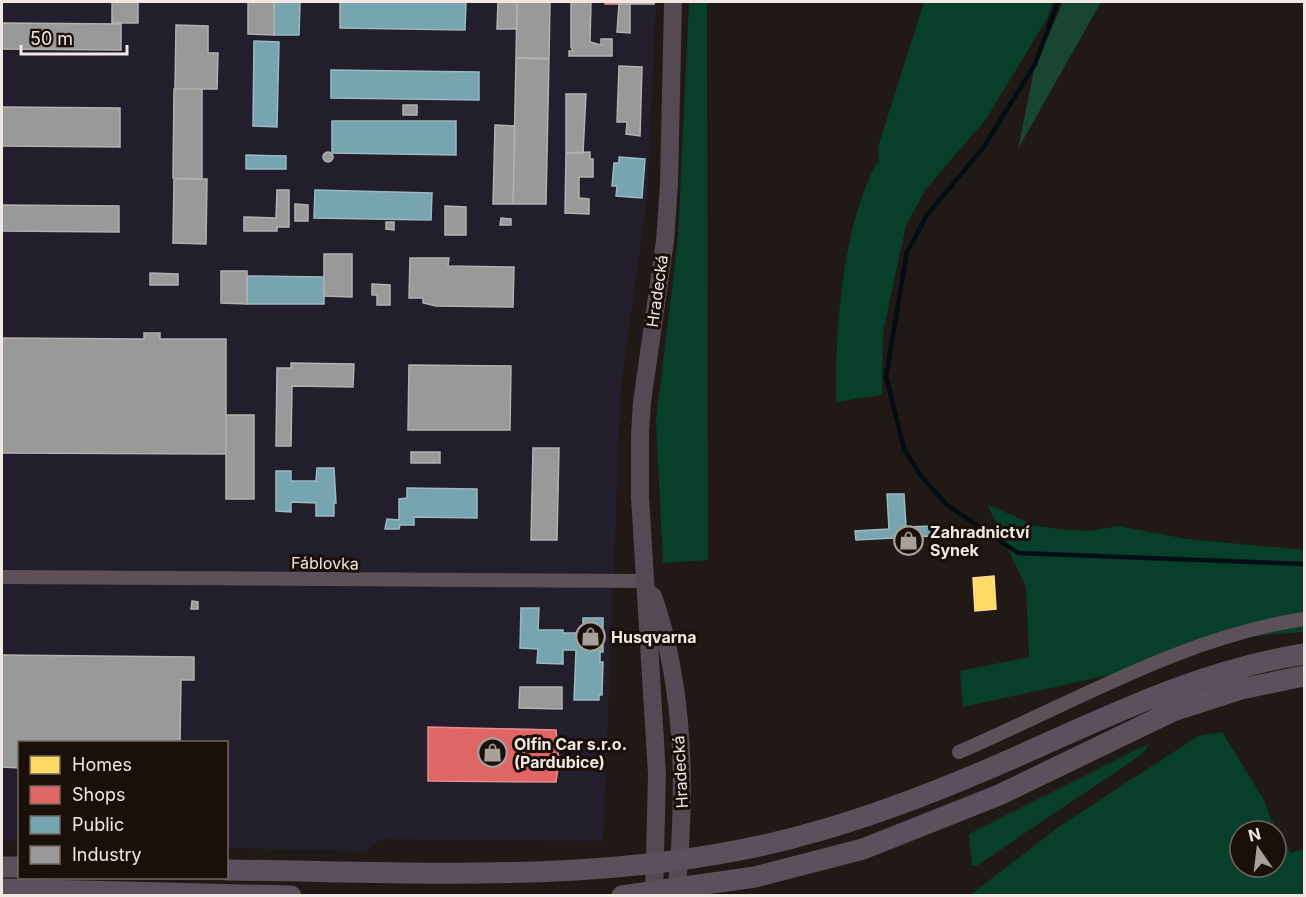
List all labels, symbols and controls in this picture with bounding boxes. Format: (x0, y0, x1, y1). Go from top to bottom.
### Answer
scale bar (21, 18, 128, 56)
text: 50 m (30, 28, 73, 49)
street label: Hradecká (642, 253, 672, 329)
place label: Zahradnictví Synek (930, 522, 1030, 560)
shop icon: Zahradnictví Synek (893, 525, 925, 557)
street label: Fáblovka (291, 552, 359, 574)
shop icon: Husqvarna (574, 621, 606, 653)
place label: Husqvarna (611, 627, 697, 647)
place label: Olfin Car s.r.o. (Pardubice) (514, 734, 627, 772)
street label: Hradecká (668, 735, 692, 809)
shop icon: Olfin Car s.r.o. (Pardubice) (477, 737, 509, 769)
legend (18, 741, 228, 879)
text: Homes (72, 754, 132, 775)
text: Shops (72, 784, 126, 805)
text: Public (72, 814, 124, 835)
north arrow (1228, 819, 1288, 879)
text: N (1246, 823, 1263, 846)
text: Industry (72, 844, 142, 865)

